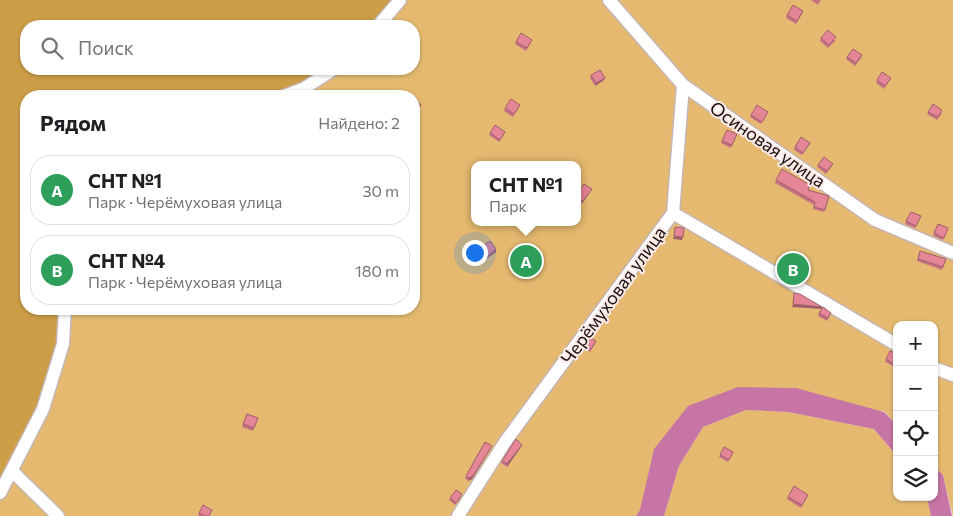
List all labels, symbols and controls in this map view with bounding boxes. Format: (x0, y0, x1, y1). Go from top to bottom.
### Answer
search box (20, 20, 420, 75)
icon: search (38, 34, 66, 62)
text: Поиск (78, 36, 134, 59)
street label: Осиновая улица (706, 96, 830, 192)
text: Рядом (40, 110, 106, 135)
text: Найдено: 2 (318, 113, 400, 132)
popup (471, 161, 581, 226)
text: СНТ №1 (88, 169, 162, 192)
text: СНТ №1 (489, 173, 563, 196)
text: A (51, 181, 63, 200)
text: 30 m (362, 181, 399, 200)
text: Парк · Черёмуховая улица (88, 192, 282, 211)
text: Парк (489, 196, 527, 215)
street label: Черёмуховая улица (556, 222, 670, 368)
your location (462, 240, 488, 266)
pin: A (510, 242, 542, 280)
text: СНТ №4 (88, 249, 165, 272)
pin: B (777, 250, 809, 288)
text: B (52, 261, 62, 280)
text: 180 m (355, 261, 399, 280)
text: Парк · Черёмуховая улица (88, 272, 282, 291)
map controls (893, 321, 938, 501)
button: + (893, 321, 938, 366)
button: − (893, 366, 938, 411)
button: locate (893, 411, 938, 456)
button: layers (893, 456, 938, 501)

